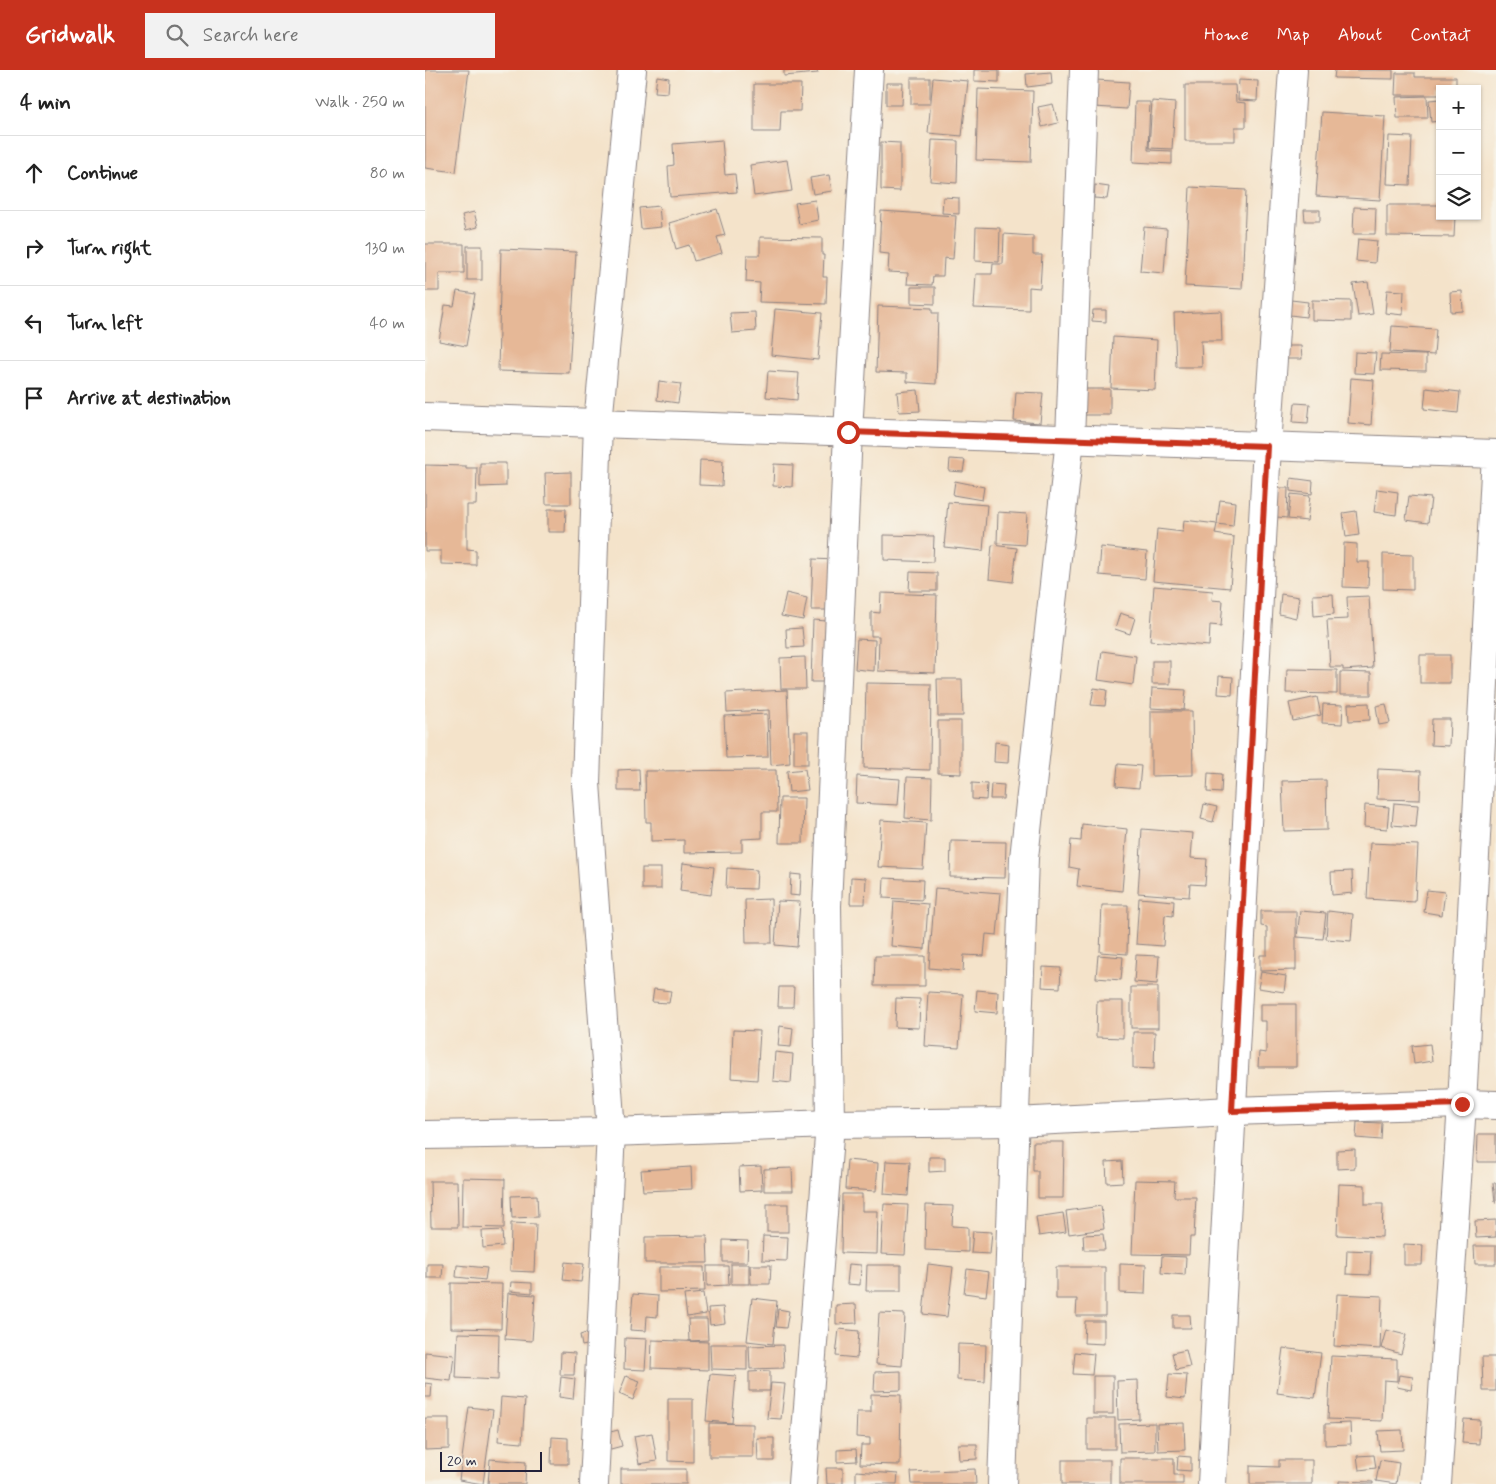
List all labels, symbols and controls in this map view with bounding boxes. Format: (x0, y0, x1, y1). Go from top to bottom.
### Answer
search box (145, 13, 495, 58)
text: Gridwalk (25, 20, 115, 51)
icon: search (163, 21, 191, 49)
text: Search here (203, 23, 298, 48)
text: Home (1204, 23, 1249, 47)
text: Map (1277, 23, 1310, 47)
text: About (1338, 23, 1382, 47)
text: Contact (1410, 23, 1471, 47)
map controls (1436, 85, 1481, 220)
button: + (1436, 85, 1481, 130)
text: 4 min (20, 89, 71, 117)
text: Walk · 250 m (315, 92, 405, 113)
button: − (1436, 130, 1481, 175)
icon: ahead (20, 159, 48, 187)
text: Continue (67, 161, 138, 186)
text: 80 m (370, 163, 405, 184)
button: layers (1436, 175, 1481, 220)
icon: right (20, 234, 48, 262)
text: Turn right (67, 236, 151, 261)
text: 130 m (364, 238, 405, 259)
icon: left (20, 309, 48, 337)
text: Turn left (67, 311, 143, 336)
text: 40 m (369, 313, 405, 334)
icon: arrive (20, 384, 48, 412)
text: Arrive at destination (67, 386, 231, 411)
route start (837, 421, 860, 444)
route end (1451, 1093, 1474, 1116)
scale bar (440, 1449, 543, 1472)
text: 20 m (447, 1452, 477, 1470)

